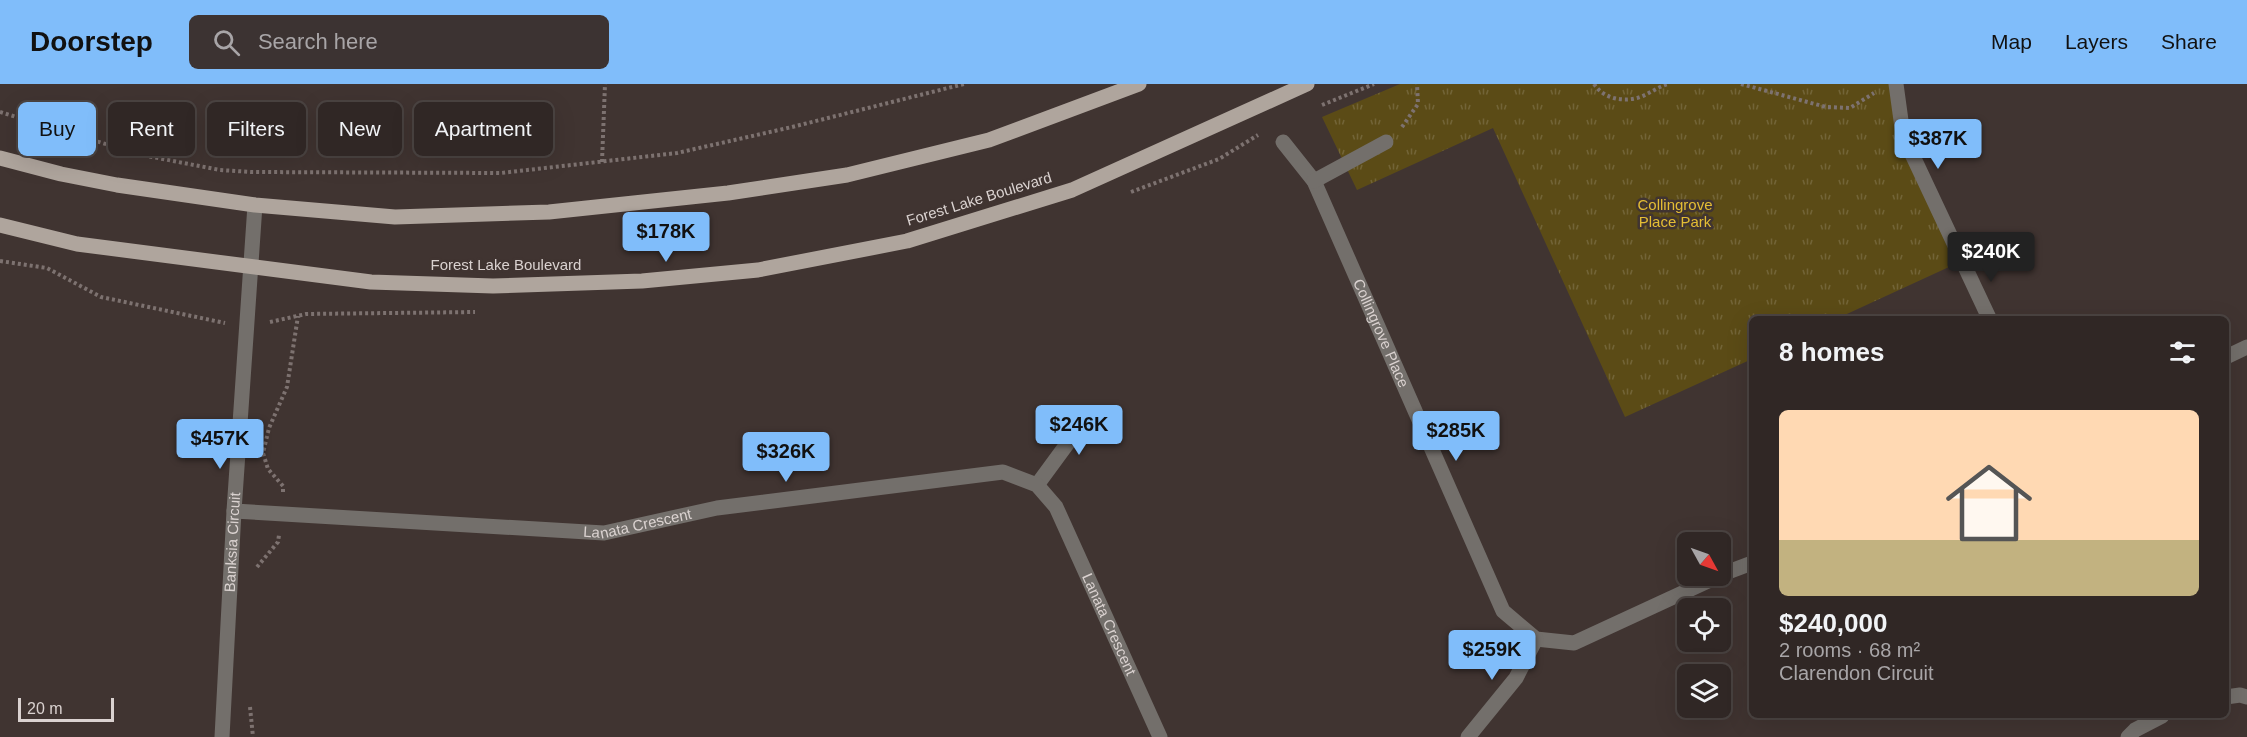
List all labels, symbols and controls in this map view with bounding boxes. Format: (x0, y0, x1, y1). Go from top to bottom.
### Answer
search box (189, 15, 609, 69)
text: Doorstep (30, 26, 153, 57)
icon: search (210, 26, 243, 59)
text: Search here (258, 29, 378, 54)
text: Map (1991, 30, 2032, 53)
text: Layers (2065, 30, 2128, 53)
text: Share (2161, 30, 2217, 53)
chip: Buy (18, 102, 96, 156)
chip: Rent (108, 102, 195, 156)
chip: Filters (207, 102, 306, 156)
chip: New (318, 102, 402, 156)
chip: Apartment (414, 102, 553, 156)
pin: $387K (1896, 119, 1980, 170)
text: $387K (1909, 127, 1967, 149)
street label: Forest Lake Boulevard (904, 168, 1054, 229)
park label: Collingrove Place Park (1637, 196, 1713, 230)
pin: $178K (624, 212, 708, 263)
text: $178K (637, 220, 695, 242)
pin: $240K (1949, 232, 2033, 283)
text: $240K (1962, 240, 2020, 262)
street label: Forest Lake Boulevard (431, 256, 581, 273)
street label: Collingrove Place (1350, 276, 1413, 390)
icon: filters (2166, 336, 2199, 369)
text: 8 homes (1779, 337, 1885, 367)
pin: $246K (1037, 405, 1121, 456)
pin: $285K (1414, 411, 1498, 462)
text: $246K (1050, 413, 1108, 435)
pin: $457K (178, 419, 262, 470)
text: $285K (1427, 419, 1485, 441)
text: $457K (191, 427, 249, 449)
pin: $326K (744, 432, 828, 483)
text: $326K (757, 440, 815, 462)
icon: home (1935, 449, 2043, 557)
street label: Banksia Circuit (221, 491, 243, 593)
street label: Lanata Crescent (583, 505, 694, 542)
north arrow (1677, 532, 1731, 586)
map controls (1677, 532, 1731, 718)
street label: Lanata Crescent (1079, 571, 1140, 679)
button: locate (1677, 598, 1731, 652)
text: $240,000 (1779, 608, 1887, 638)
pin: $259K (1450, 630, 1534, 681)
text: $259K (1463, 638, 1521, 660)
text: 2 rooms · 68 m² (1779, 639, 1920, 661)
text: Clarendon Circuit (1779, 662, 1934, 684)
button: layers (1677, 664, 1731, 718)
scale bar (18, 695, 114, 722)
text: 20 m (27, 700, 63, 717)

